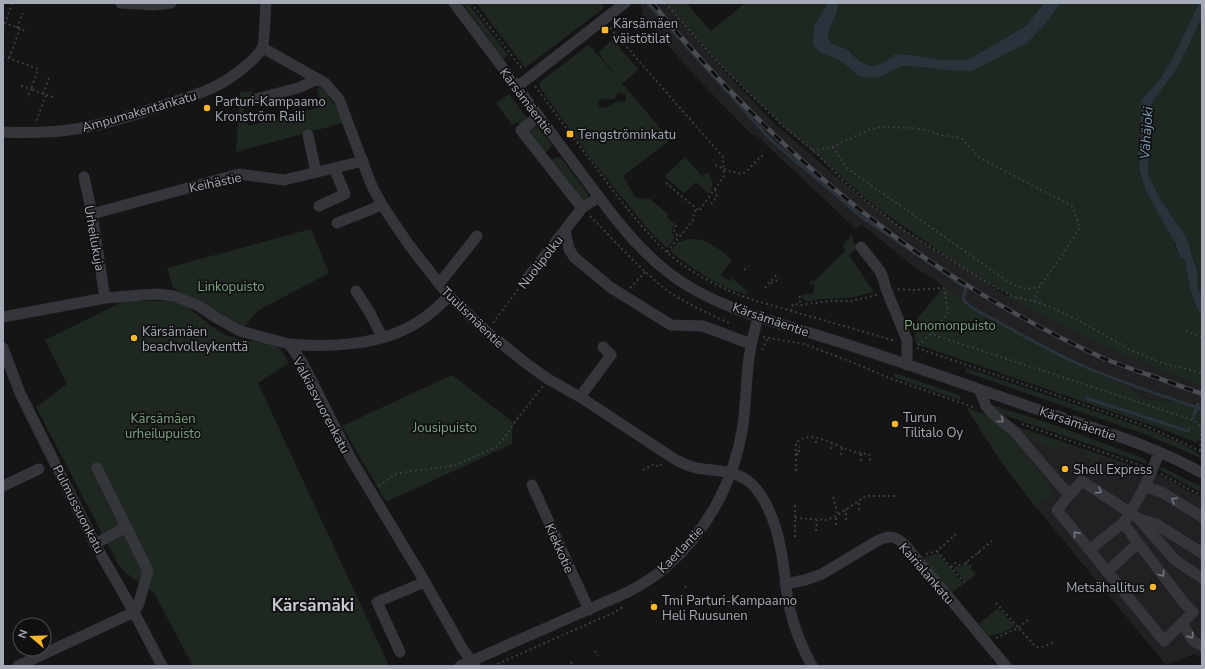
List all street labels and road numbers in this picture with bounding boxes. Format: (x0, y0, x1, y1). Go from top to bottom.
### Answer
street label: Kärsämäentie (495, 64, 557, 139)
street label: Ampumakentänkatu (80, 87, 199, 137)
street label: Keihästie (187, 169, 243, 197)
street label: Urheilukuja (79, 204, 109, 272)
street label: Nuolipolku (514, 232, 567, 293)
street label: Tuulismäentie (437, 283, 508, 353)
street label: Kärsämäentie (730, 298, 811, 341)
street label: Valkiasvuorenkatu (288, 353, 354, 457)
street label: Kärsämäentie (1037, 402, 1118, 445)
street label: Pulmussuonkatu (48, 462, 108, 557)
street label: Kiekkotie (540, 521, 578, 576)
street label: Kaerlantie (654, 522, 708, 577)
street label: Kairialankatu (895, 539, 958, 608)

